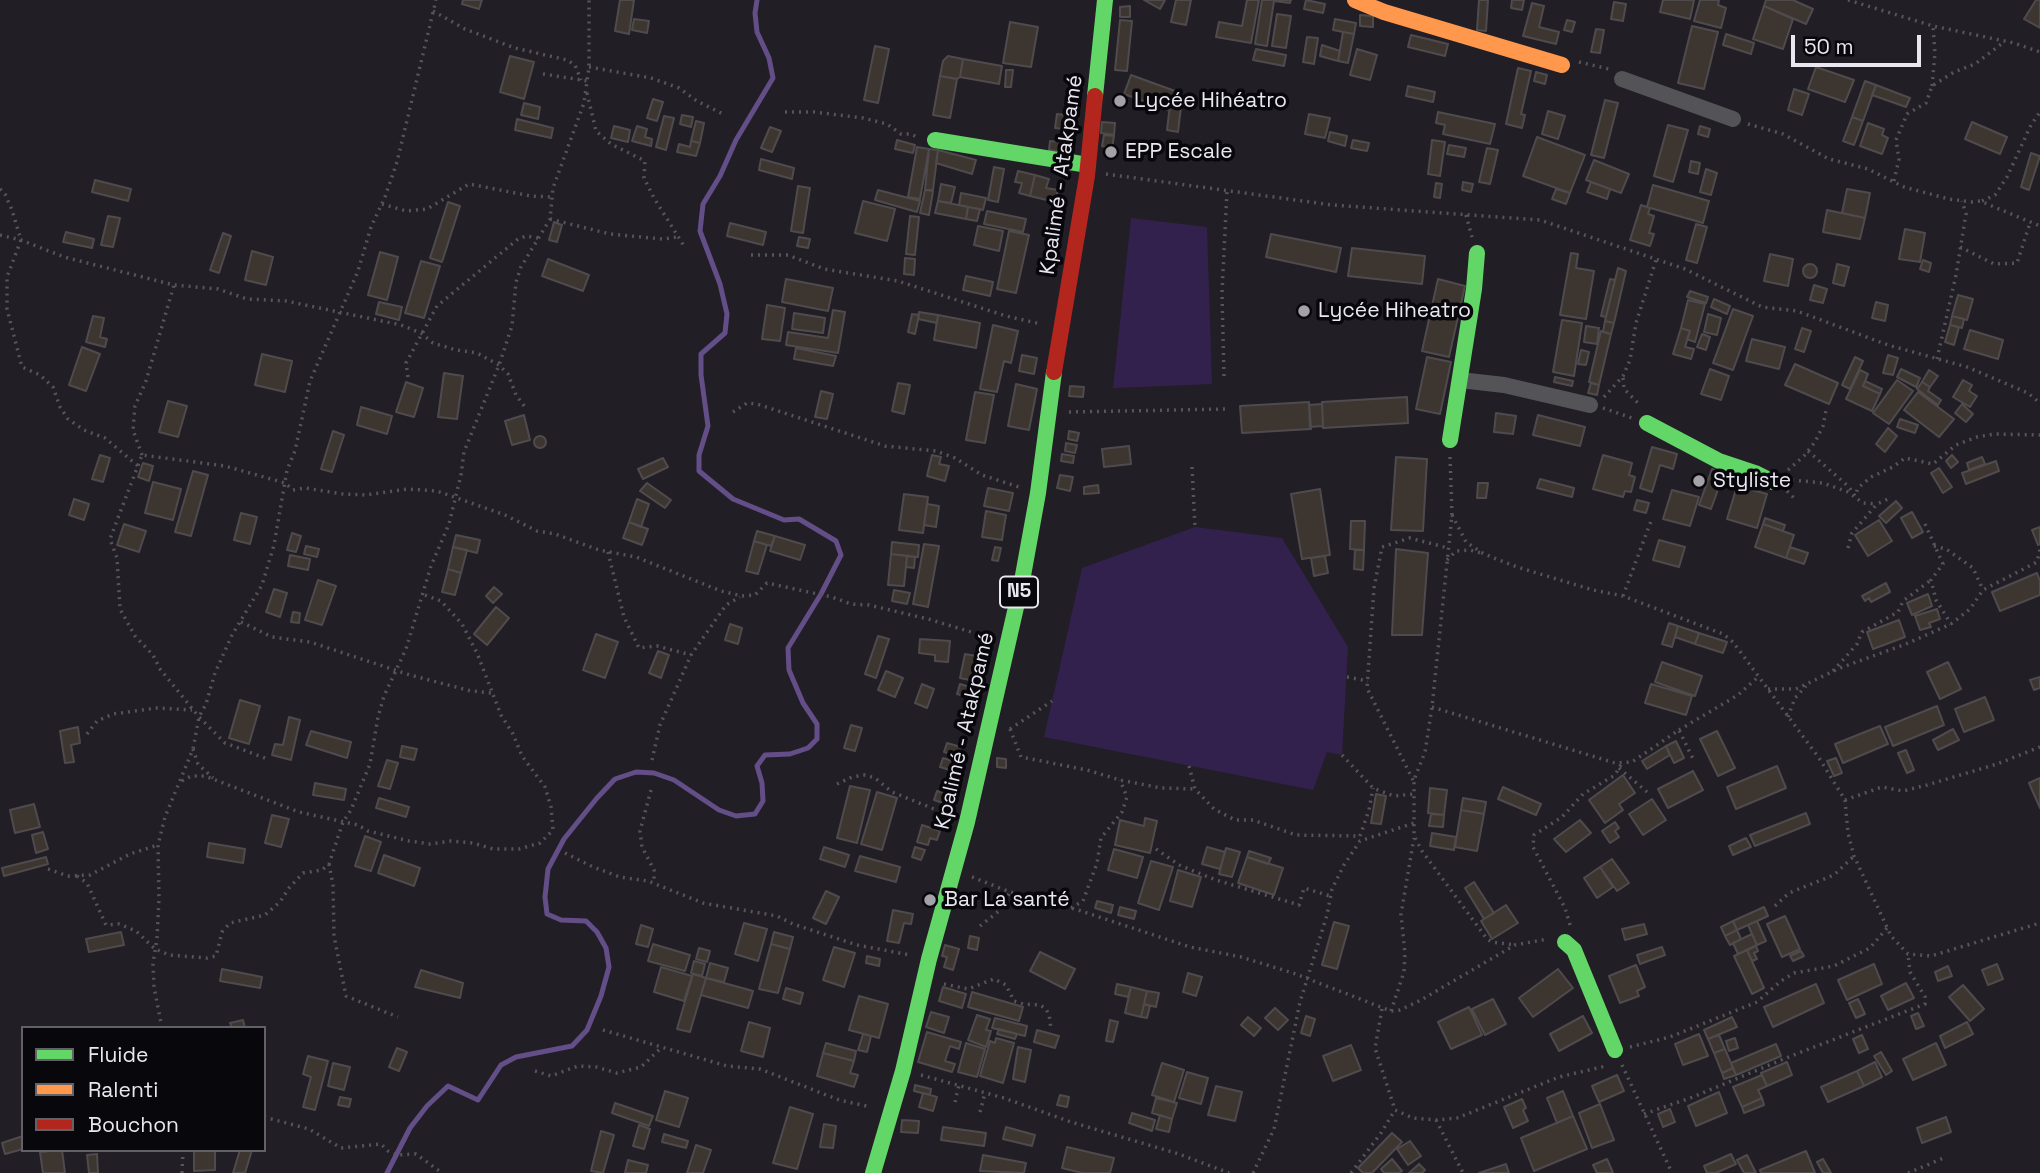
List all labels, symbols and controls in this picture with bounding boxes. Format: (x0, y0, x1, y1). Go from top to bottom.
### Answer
scale bar (1795, 21, 1924, 65)
text: 50 m (1804, 33, 1854, 60)
street label: Kpalimé - Atakpamé (1036, 74, 1088, 276)
place label: Lycée Hihéatro (1134, 88, 1287, 114)
marker: Lycée Hihéatro (1112, 93, 1128, 109)
place label: EPP Escale (1125, 139, 1233, 165)
marker: EPP Escale (1103, 144, 1119, 160)
place label: Lycée Hiheatro (1318, 298, 1471, 324)
marker: Lycée Hiheatro (1296, 303, 1312, 319)
place label: Styliste (1713, 468, 1791, 494)
marker: Styliste (1691, 473, 1707, 489)
road number: N5 (1000, 576, 1038, 608)
street label: Kpalimé - Atakpamé (930, 630, 1000, 832)
place label: Bar La santé (944, 887, 1070, 913)
marker: Bar La santé (922, 892, 938, 908)
legend (21, 1026, 266, 1152)
text: Fluide (88, 1041, 148, 1068)
text: Ralenti (88, 1076, 158, 1103)
text: Bouchon (88, 1111, 179, 1138)

